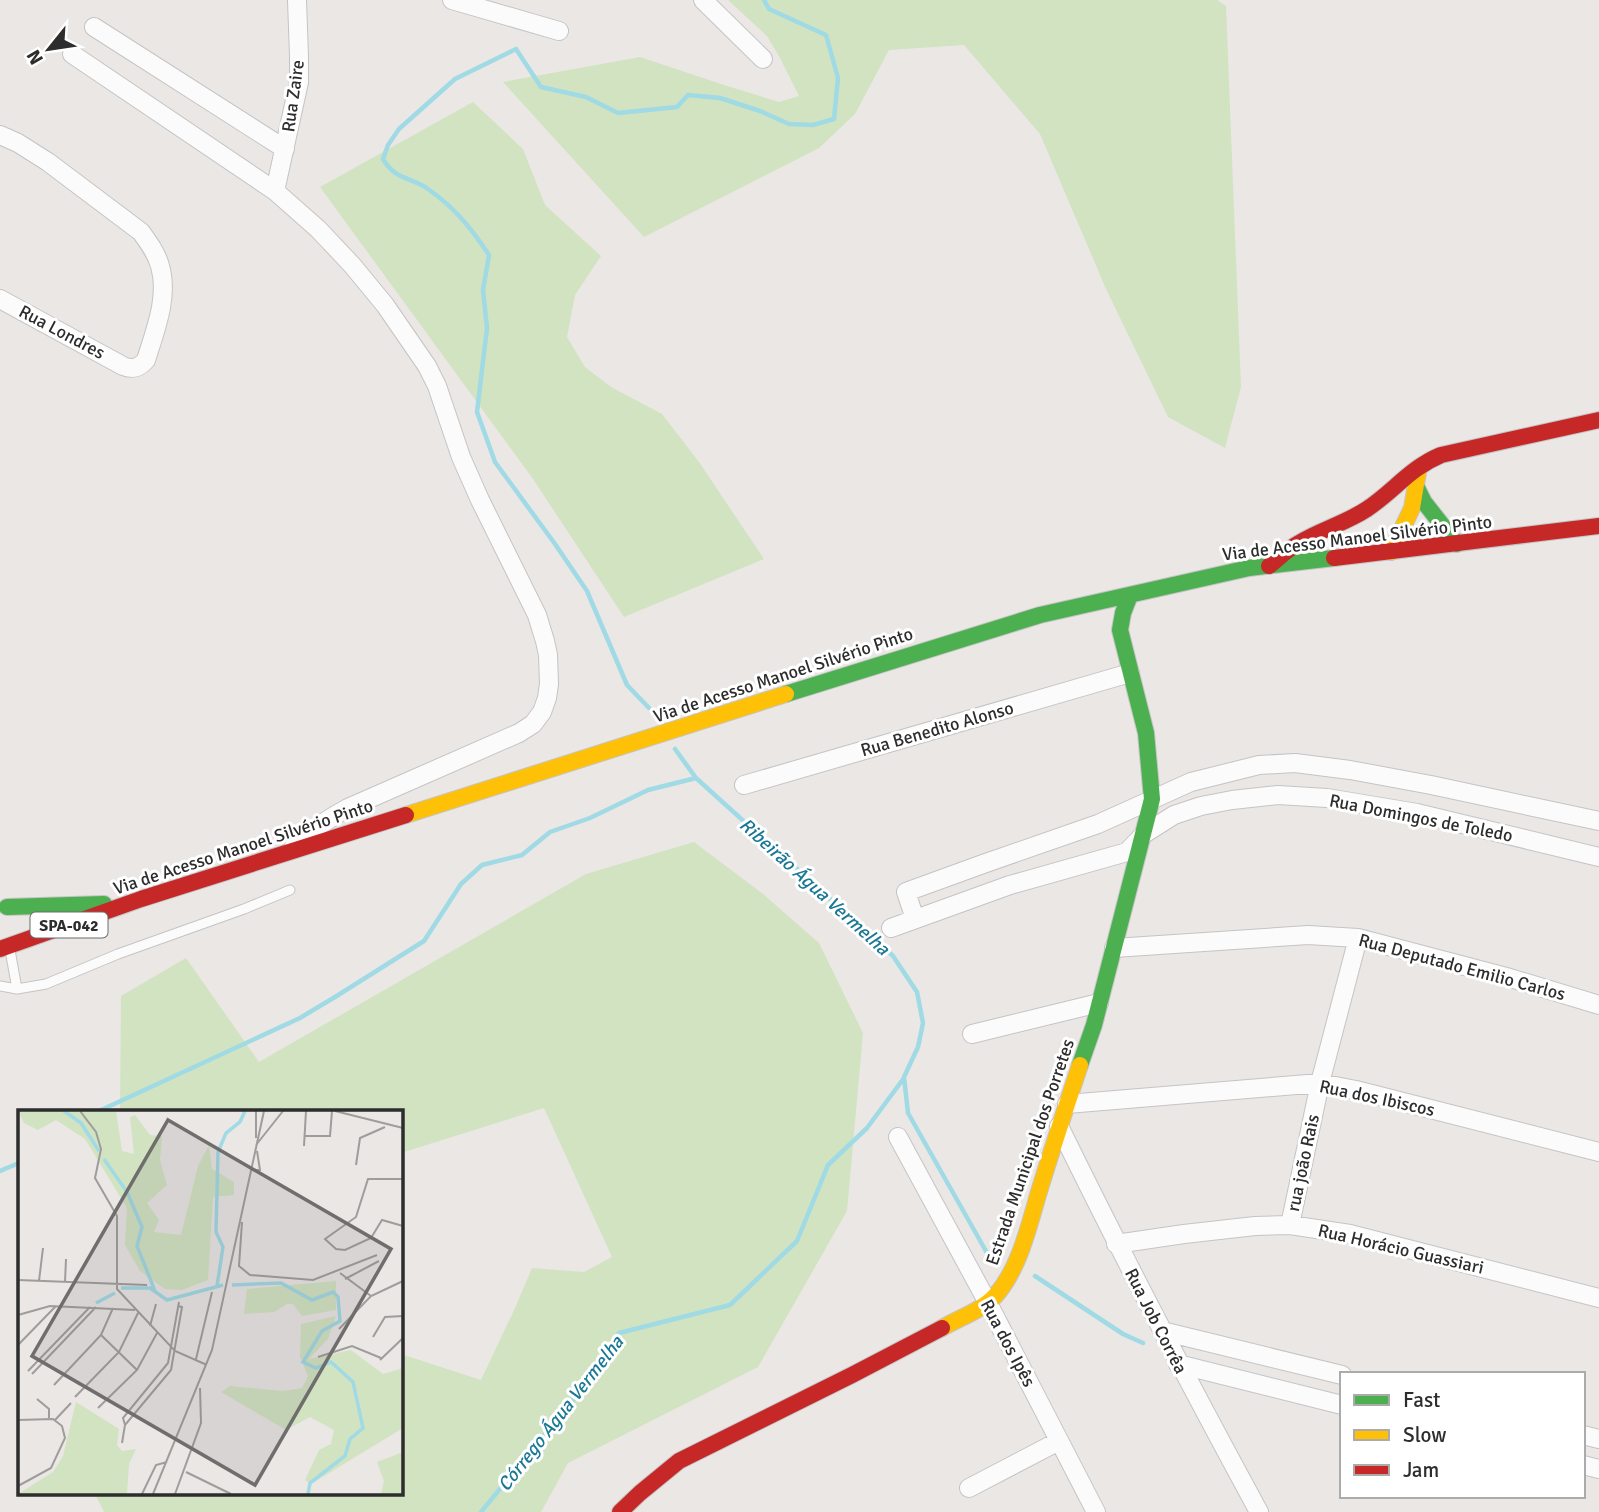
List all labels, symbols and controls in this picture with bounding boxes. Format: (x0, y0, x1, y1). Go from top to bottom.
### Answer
north arrow (14, 14, 84, 84)
text: N (21, 45, 49, 69)
street label: Rua Zaire (277, 59, 309, 133)
street label: Rua Londres (15, 300, 109, 364)
street label: Via de Acesso Manoel Silvério Pinto (1221, 511, 1493, 565)
street label: Via de Acesso Manoel Silvério Pinto (650, 623, 916, 727)
street label: Rua Benedito Alonso (858, 697, 1016, 761)
street label: Rua Domingos de Toledo (1327, 789, 1515, 847)
street label: Via de Acesso Manoel Silvério Pinto (110, 795, 376, 899)
water label: Ribeirão Água Vermelha (734, 813, 895, 962)
road number: SPA-042 (31, 912, 108, 937)
street label: Rua Deputado Emilio Carlos (1356, 929, 1568, 1005)
street label: Estrada Municipal dos Porretes (981, 1036, 1079, 1268)
street label: Rua dos Ibiscos (1317, 1075, 1437, 1121)
inset map (18, 1110, 402, 1494)
street label: rua joão Rais (1282, 1112, 1324, 1214)
street label: Rua Horácio Guassiari (1316, 1219, 1486, 1279)
street label: Rua Job Corrêa (1120, 1265, 1192, 1377)
street label: Rua dos Ipês (976, 1296, 1040, 1391)
water label: Córrego Água Vermelha (493, 1330, 630, 1496)
legend (1340, 1372, 1585, 1498)
text: Fast (1403, 1387, 1440, 1413)
text: Slow (1403, 1422, 1447, 1448)
text: Jam (1403, 1457, 1439, 1483)

